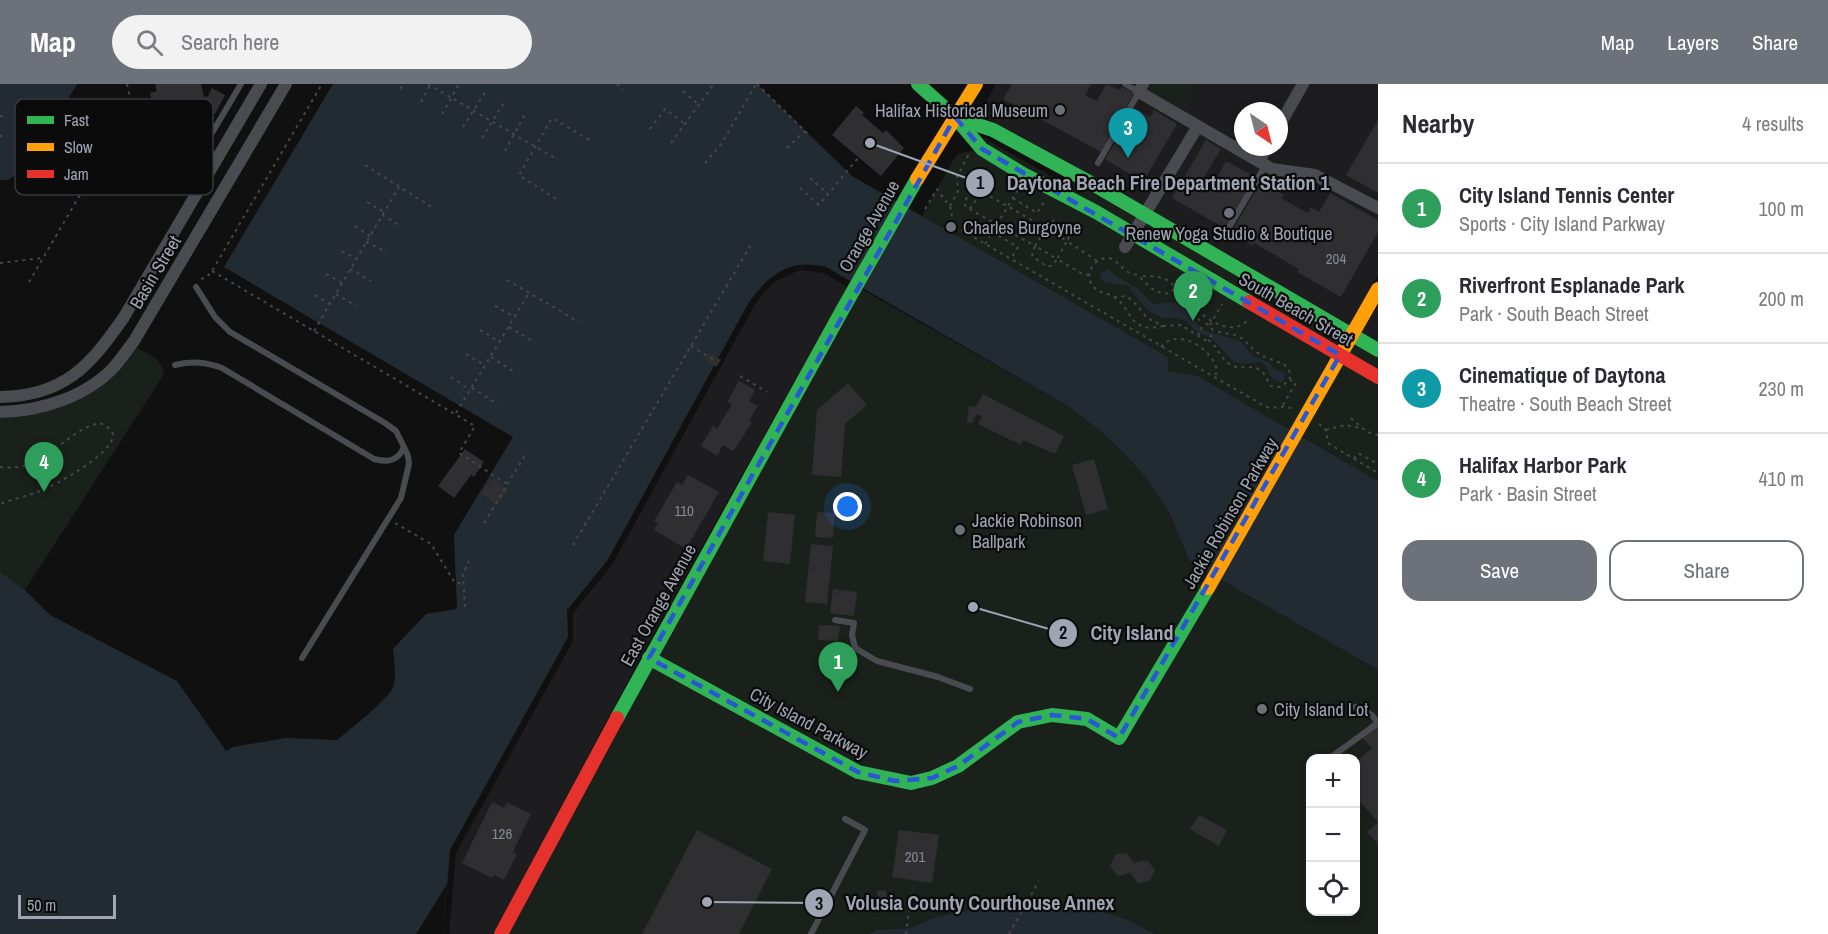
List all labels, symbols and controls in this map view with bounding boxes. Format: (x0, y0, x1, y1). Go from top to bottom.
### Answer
search box (112, 15, 532, 69)
text: Map (30, 23, 76, 61)
icon: search (133, 26, 166, 59)
text: Search here (181, 27, 279, 57)
text: Map (1601, 28, 1634, 57)
text: Layers (1667, 28, 1719, 57)
text: Share (1752, 28, 1798, 57)
place label: Halifax Historical Museum (875, 98, 1048, 123)
legend (15, 99, 213, 195)
north arrow (1234, 102, 1288, 156)
marker: Halifax Historical Museum (1053, 103, 1067, 117)
text: Nearby (1402, 106, 1474, 141)
text: Fast (64, 109, 89, 131)
pin: 3 (1108, 109, 1148, 158)
text: 4 results (1742, 110, 1804, 137)
text: Slow (64, 136, 93, 158)
text: Jam (64, 163, 89, 185)
callout: Daytona Beach Fire Department Station 1 (965, 164, 1341, 202)
text: Daytona Beach Fire Department Station 1 (1007, 169, 1330, 196)
text: 1 (976, 170, 985, 195)
street label: Orange Avenue (833, 175, 905, 277)
text: City Island Tennis Center (1459, 180, 1674, 210)
text: 1 (1417, 195, 1426, 222)
text: 100 m (1758, 195, 1804, 222)
marker: Renew Yoga Studio & Boutique (1222, 206, 1236, 220)
text: Sports · City Island Parkway (1459, 210, 1665, 237)
place label: Charles Burgoyne (963, 215, 1081, 240)
marker: Charles Burgoyne (944, 220, 958, 234)
place label: Renew Yoga Studio & Boutique (1125, 221, 1333, 246)
street label: Basin Street (123, 231, 187, 313)
house number: 204 (1326, 248, 1346, 269)
street label: South Beach Street (1234, 266, 1358, 352)
text: Riverfront Esplanade Park (1459, 270, 1685, 300)
pin: 2 (1174, 272, 1212, 321)
text: 2 (1417, 285, 1426, 312)
text: 200 m (1758, 285, 1804, 312)
text: Park · South Beach Street (1459, 300, 1649, 327)
text: Cinematique of Daytona (1459, 360, 1666, 390)
text: 3 (1417, 375, 1426, 402)
text: 230 m (1758, 375, 1804, 402)
text: Theatre · South Beach Street (1459, 390, 1671, 417)
street label: Jackie Robinson Parkway (1177, 432, 1284, 593)
pin: 4 (24, 442, 63, 492)
text: Halifax Harbor Park (1459, 450, 1626, 480)
text: 4 (1417, 465, 1426, 492)
text: 410 m (1758, 465, 1804, 492)
text: Park · Basin Street (1459, 480, 1597, 507)
your location (833, 492, 862, 521)
house number: 110 (674, 500, 694, 521)
place label: Jackie Robinson Ballpark (972, 508, 1082, 554)
marker: Jackie Robinson Ballpark (953, 523, 967, 537)
street label: East Orange Avenue (614, 539, 702, 671)
button: Save (1402, 540, 1597, 601)
button: Share (1609, 540, 1804, 601)
callout: City Island (1048, 614, 1185, 652)
text: City Island (1091, 619, 1173, 646)
text: 2 (1059, 620, 1067, 645)
pin: 1 (818, 642, 858, 692)
street label: City Island Parkway (746, 681, 873, 765)
place label: City Island Lot (1274, 697, 1368, 722)
marker: City Island Lot (1255, 702, 1269, 716)
map controls (1306, 754, 1360, 916)
button: + (1306, 754, 1360, 808)
button: − (1306, 808, 1360, 862)
house number: 126 (492, 823, 512, 844)
house number: 201 (905, 846, 925, 867)
button: locate (1306, 862, 1360, 916)
callout: Volusia County Courthouse Annex (804, 884, 1127, 922)
text: Volusia County Courthouse Annex (846, 889, 1115, 916)
text: 3 (815, 891, 823, 916)
scale bar (18, 892, 116, 920)
text: 50 m (27, 894, 56, 916)

